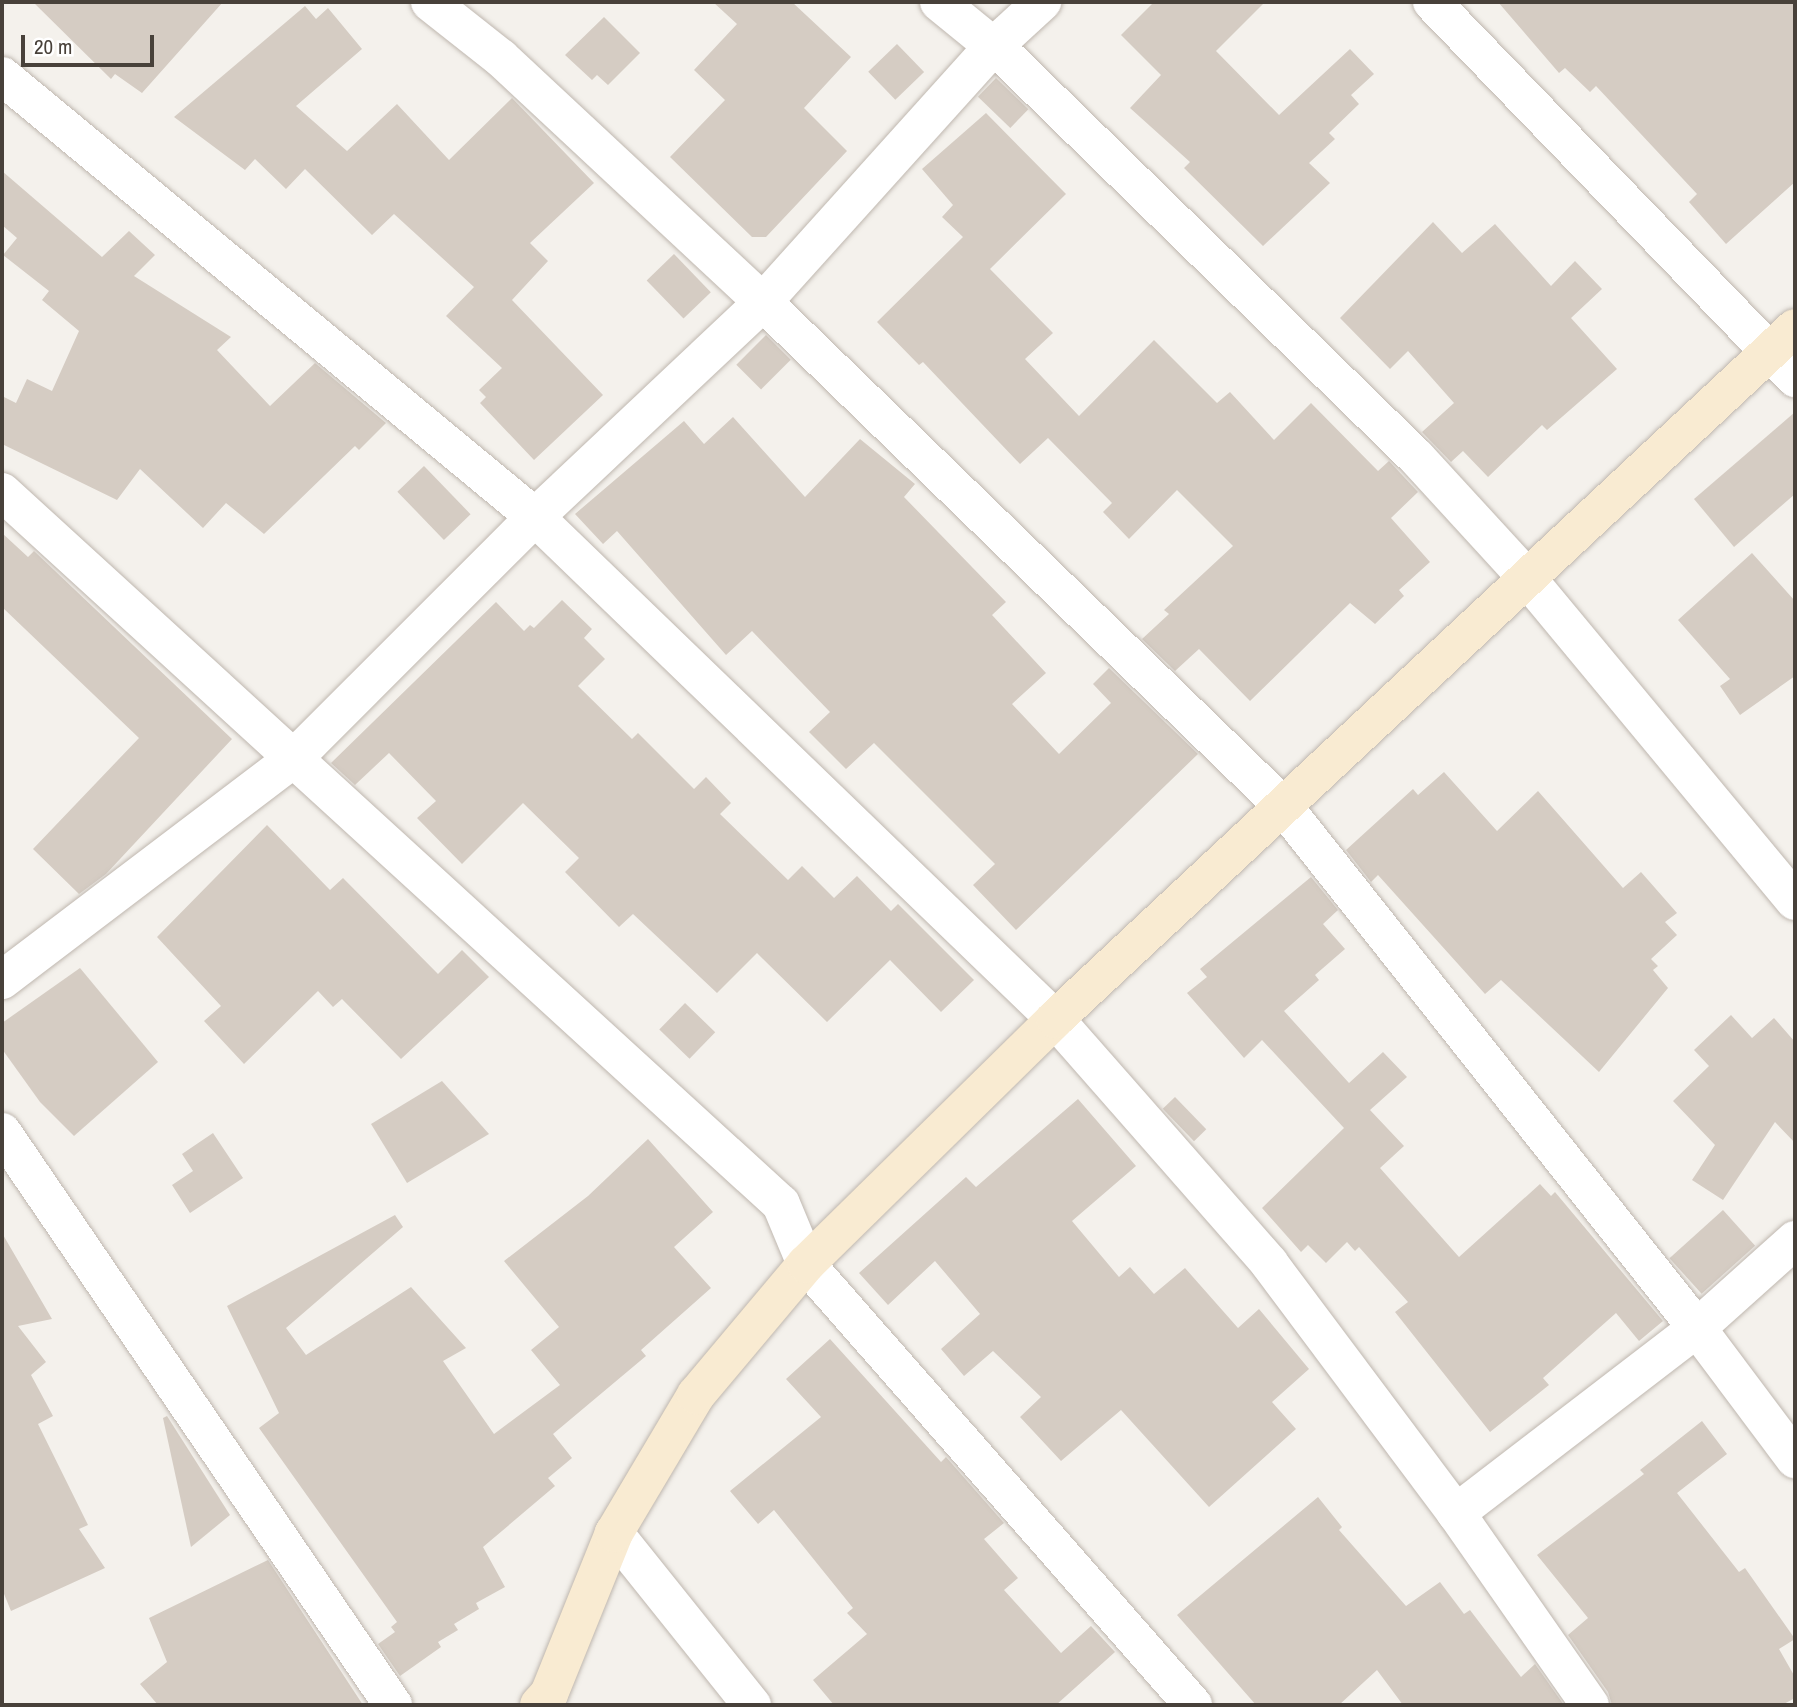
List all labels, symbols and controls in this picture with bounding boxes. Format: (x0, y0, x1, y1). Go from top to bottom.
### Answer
scale bar (24, 21, 158, 65)
text: 20 m (34, 32, 72, 61)

